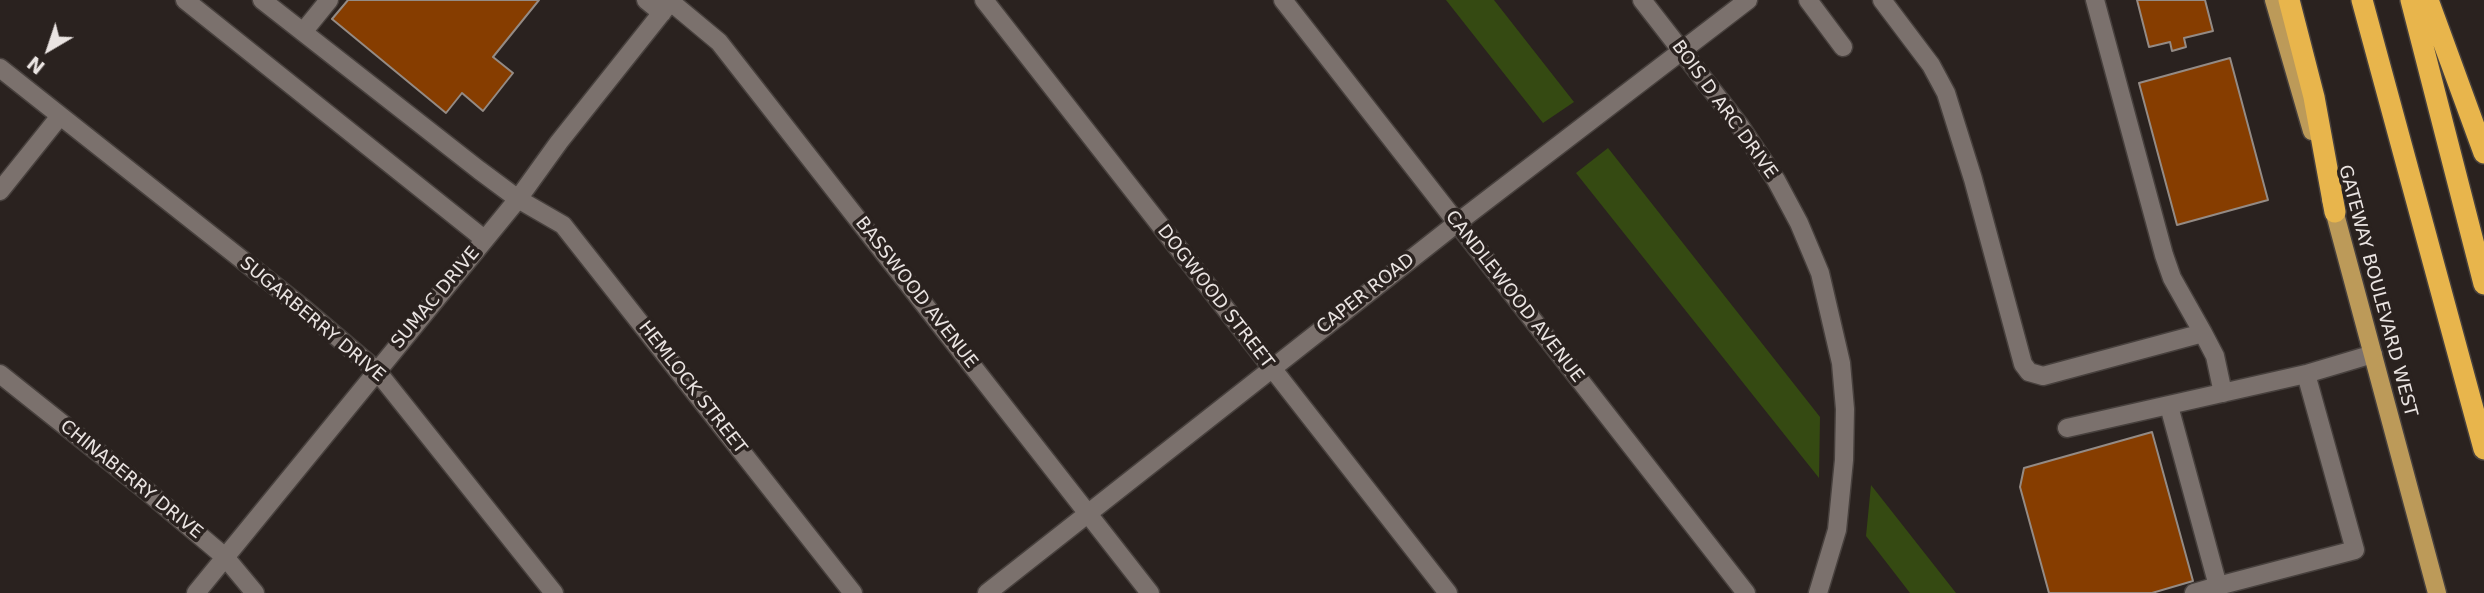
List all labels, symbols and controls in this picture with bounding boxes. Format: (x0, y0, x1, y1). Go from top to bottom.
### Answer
north arrow (14, 14, 84, 84)
street label: BOIS D ARC DRIVE (1667, 37, 1781, 183)
text: N (23, 52, 49, 79)
street label: GATEWAY BOULEVARD WEST (2333, 163, 2421, 419)
street label: CANDLEWOOD AVENUE (1440, 207, 1588, 387)
street label: BASSWOOD AVENUE (850, 213, 982, 373)
street label: DOGWOOD STREET (1152, 221, 1278, 373)
street label: SUMAC DRIVE (387, 243, 485, 353)
street label: CAPER ROAD (1313, 249, 1419, 339)
street label: SUGARBERRY DRIVE (235, 253, 389, 387)
street label: HEMLOCK STREET (633, 317, 751, 459)
street label: CHINABERRY DRIVE (55, 416, 207, 544)

